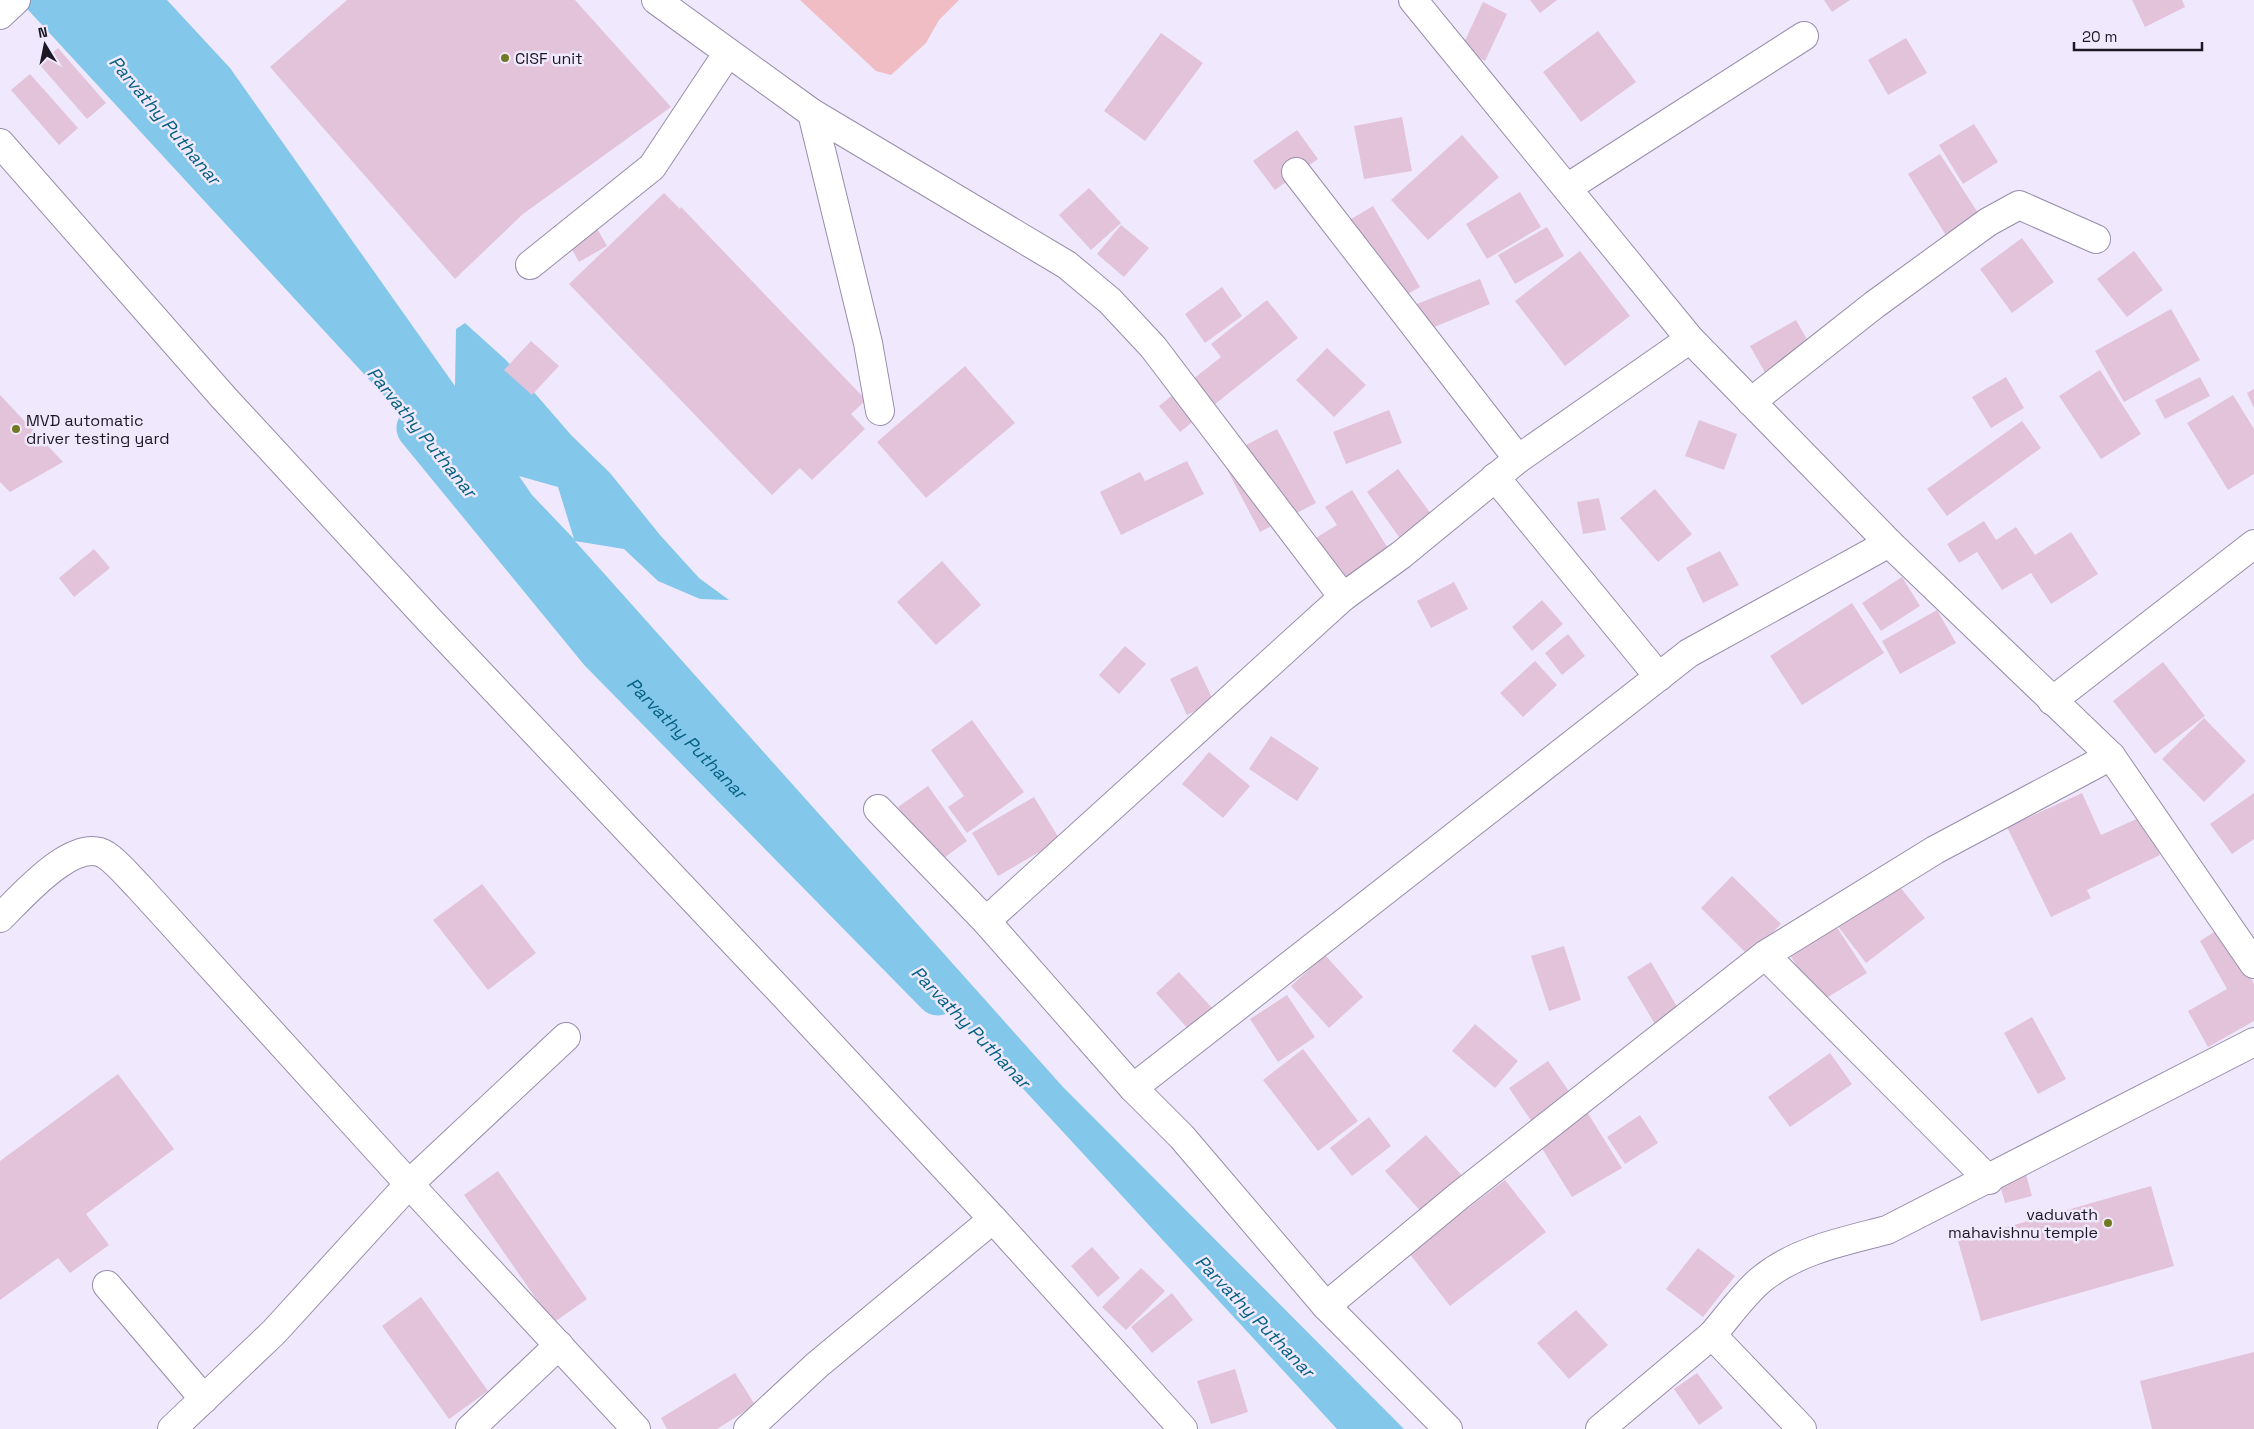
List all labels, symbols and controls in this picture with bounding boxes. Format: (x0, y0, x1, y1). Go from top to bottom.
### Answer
north arrow (20, 20, 70, 70)
scale bar (2074, 20, 2202, 52)
text: N (37, 23, 49, 42)
text: 20 m (2082, 27, 2117, 46)
place label: CISF unit (515, 48, 583, 69)
water label: Parvathy Puthanar (104, 51, 227, 191)
marker: CISF unit (499, 52, 511, 64)
water label: Parvathy Puthanar (362, 362, 483, 504)
place label: MVD automatic driver testing yard (26, 410, 169, 449)
marker: MVD automatic driver testing yard (10, 423, 22, 435)
water label: Parvathy Puthanar (622, 672, 754, 805)
water label: Parvathy Puthanar (907, 961, 1037, 1095)
place label: vaduvath mahavishnu temple (1948, 1204, 2098, 1243)
marker: vaduvath mahavishnu temple (2102, 1217, 2114, 1229)
water label: Parvathy Puthanar (1191, 1250, 1321, 1384)

